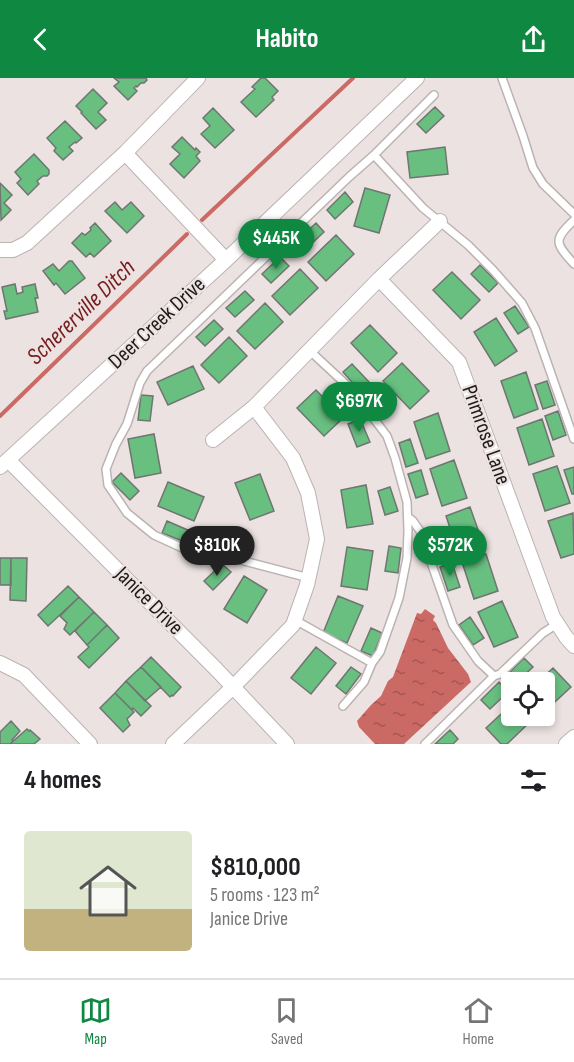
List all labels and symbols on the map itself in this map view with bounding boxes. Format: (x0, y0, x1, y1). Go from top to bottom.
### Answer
pin: $445K (234, 219, 318, 270)
water label: Schererville Ditch (21, 253, 141, 371)
street label: Deer Creek Drive (103, 271, 211, 375)
pin: $697K (317, 382, 401, 433)
street label: Primrose Lane (456, 382, 516, 488)
pin: $810K (175, 526, 259, 577)
pin: $572K (408, 526, 492, 577)
street label: Janice Drive (108, 560, 189, 641)

